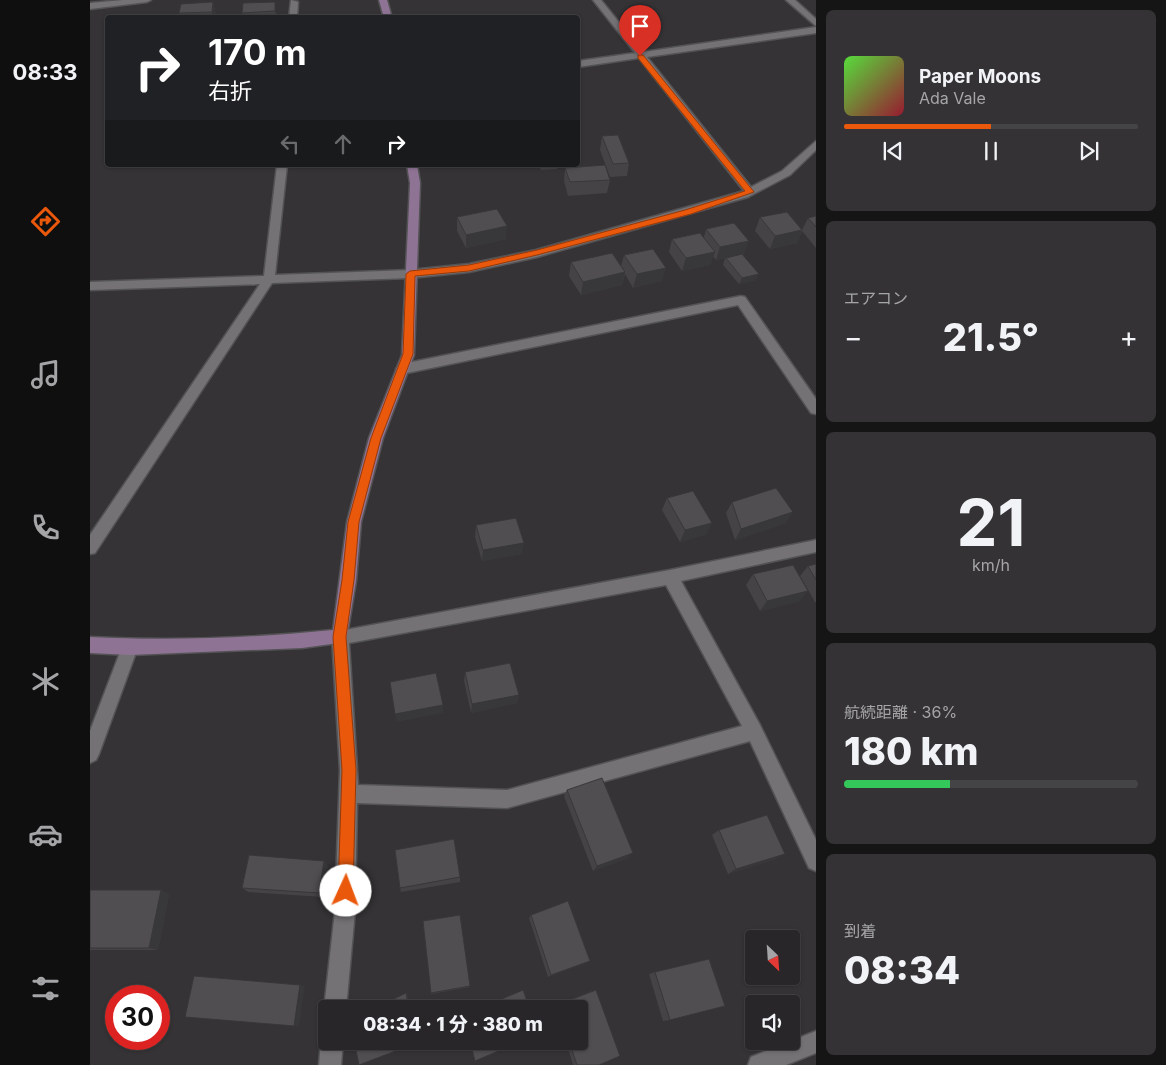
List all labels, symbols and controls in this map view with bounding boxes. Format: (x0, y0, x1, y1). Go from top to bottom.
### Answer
pin (619, 5, 661, 56)
icon: arrive (626, 12, 654, 40)
text: 170 m (208, 31, 307, 73)
icon: right (125, 35, 190, 100)
text: 08:33 (13, 59, 77, 85)
text: Paper Moons (919, 65, 1041, 88)
text: 右折 (208, 78, 252, 104)
text: Ada Vale (919, 88, 986, 108)
icon: left (276, 130, 304, 158)
icon: ahead (329, 130, 357, 158)
icon: right (382, 130, 410, 158)
icon: previous (879, 137, 907, 165)
icon: pause (977, 137, 1005, 165)
icon: next (1075, 137, 1103, 165)
icon: directions (28, 204, 63, 239)
text: エアコン (844, 288, 908, 308)
text: 21.5° (943, 314, 1039, 360)
text: − (844, 320, 863, 354)
text: + (1119, 320, 1138, 354)
icon: music (28, 357, 63, 392)
text: 21 (957, 483, 1025, 562)
icon: phone (28, 510, 63, 545)
text: km/h (972, 555, 1010, 575)
icon: climate (28, 664, 63, 699)
text: 航続距離 · 36% (844, 702, 957, 722)
text: 180 km (844, 728, 978, 774)
icon: car (28, 817, 63, 852)
position arrow (319, 864, 371, 916)
text: 到着 (844, 921, 876, 941)
north arrow (745, 930, 800, 985)
map controls (745, 930, 800, 1050)
text: 08:34 (844, 947, 960, 993)
icon: filters (28, 971, 63, 1006)
speed limit sign: 30 (105, 985, 170, 1050)
button: sound (745, 995, 800, 1050)
text: 08:34 · 1 分 · 380 m (363, 1013, 543, 1036)

